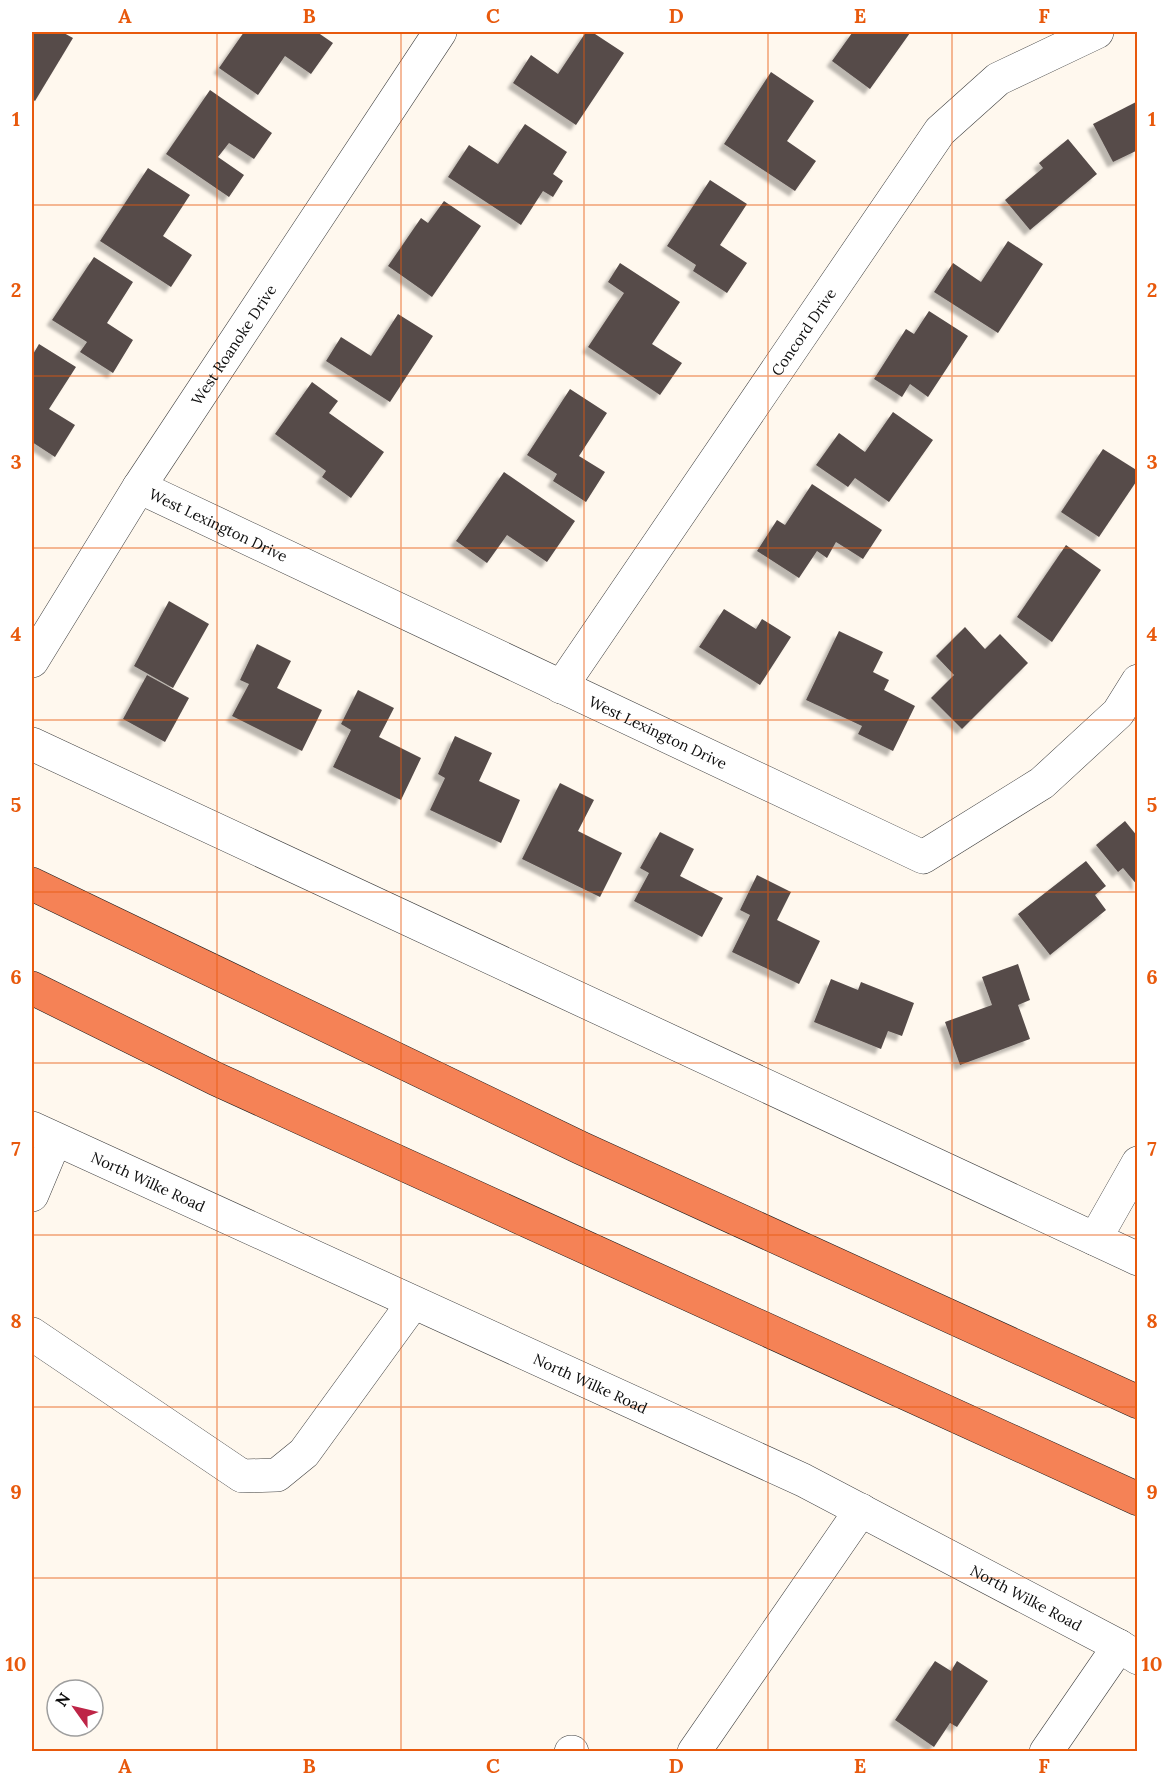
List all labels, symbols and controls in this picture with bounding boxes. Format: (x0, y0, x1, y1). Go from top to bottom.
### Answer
text: A (118, 3, 132, 28)
text: B (302, 3, 316, 28)
text: C (486, 3, 500, 28)
text: D (668, 3, 684, 28)
text: E (854, 3, 866, 28)
text: F (1038, 3, 1050, 28)
text: 1 (12, 106, 20, 131)
text: 1 (1148, 106, 1156, 131)
text: 2 (11, 277, 21, 302)
text: 2 (1147, 277, 1157, 302)
street label: West Roanoke Drive (186, 281, 280, 408)
street label: Concord Drive (767, 284, 840, 379)
text: 3 (10, 449, 22, 474)
text: 3 (1146, 449, 1158, 474)
street label: West Lexington Drive (146, 484, 291, 565)
text: 4 (11, 621, 22, 646)
text: 4 (1147, 621, 1158, 646)
street label: West Lexington Drive (586, 691, 730, 773)
text: 5 (11, 792, 22, 817)
text: 5 (1147, 792, 1158, 817)
text: 6 (10, 964, 22, 989)
text: 6 (1146, 964, 1158, 989)
text: 7 (11, 1136, 21, 1161)
text: 7 (1147, 1136, 1157, 1161)
street label: North Wilke Road (88, 1147, 208, 1215)
text: 8 (10, 1308, 22, 1333)
text: 8 (1146, 1308, 1158, 1333)
street label: North Wilke Road (531, 1349, 651, 1417)
text: 9 (10, 1479, 22, 1504)
text: 9 (1146, 1479, 1158, 1504)
street label: North Wilke Road (967, 1560, 1086, 1634)
text: 10 (6, 1651, 26, 1676)
text: 10 (1142, 1651, 1162, 1676)
north arrow (45, 1678, 105, 1738)
text: N (51, 1689, 74, 1710)
text: A (118, 1753, 132, 1778)
text: B (302, 1753, 316, 1778)
text: C (486, 1753, 500, 1778)
text: D (668, 1753, 684, 1778)
text: E (854, 1753, 866, 1778)
text: F (1038, 1753, 1050, 1778)

